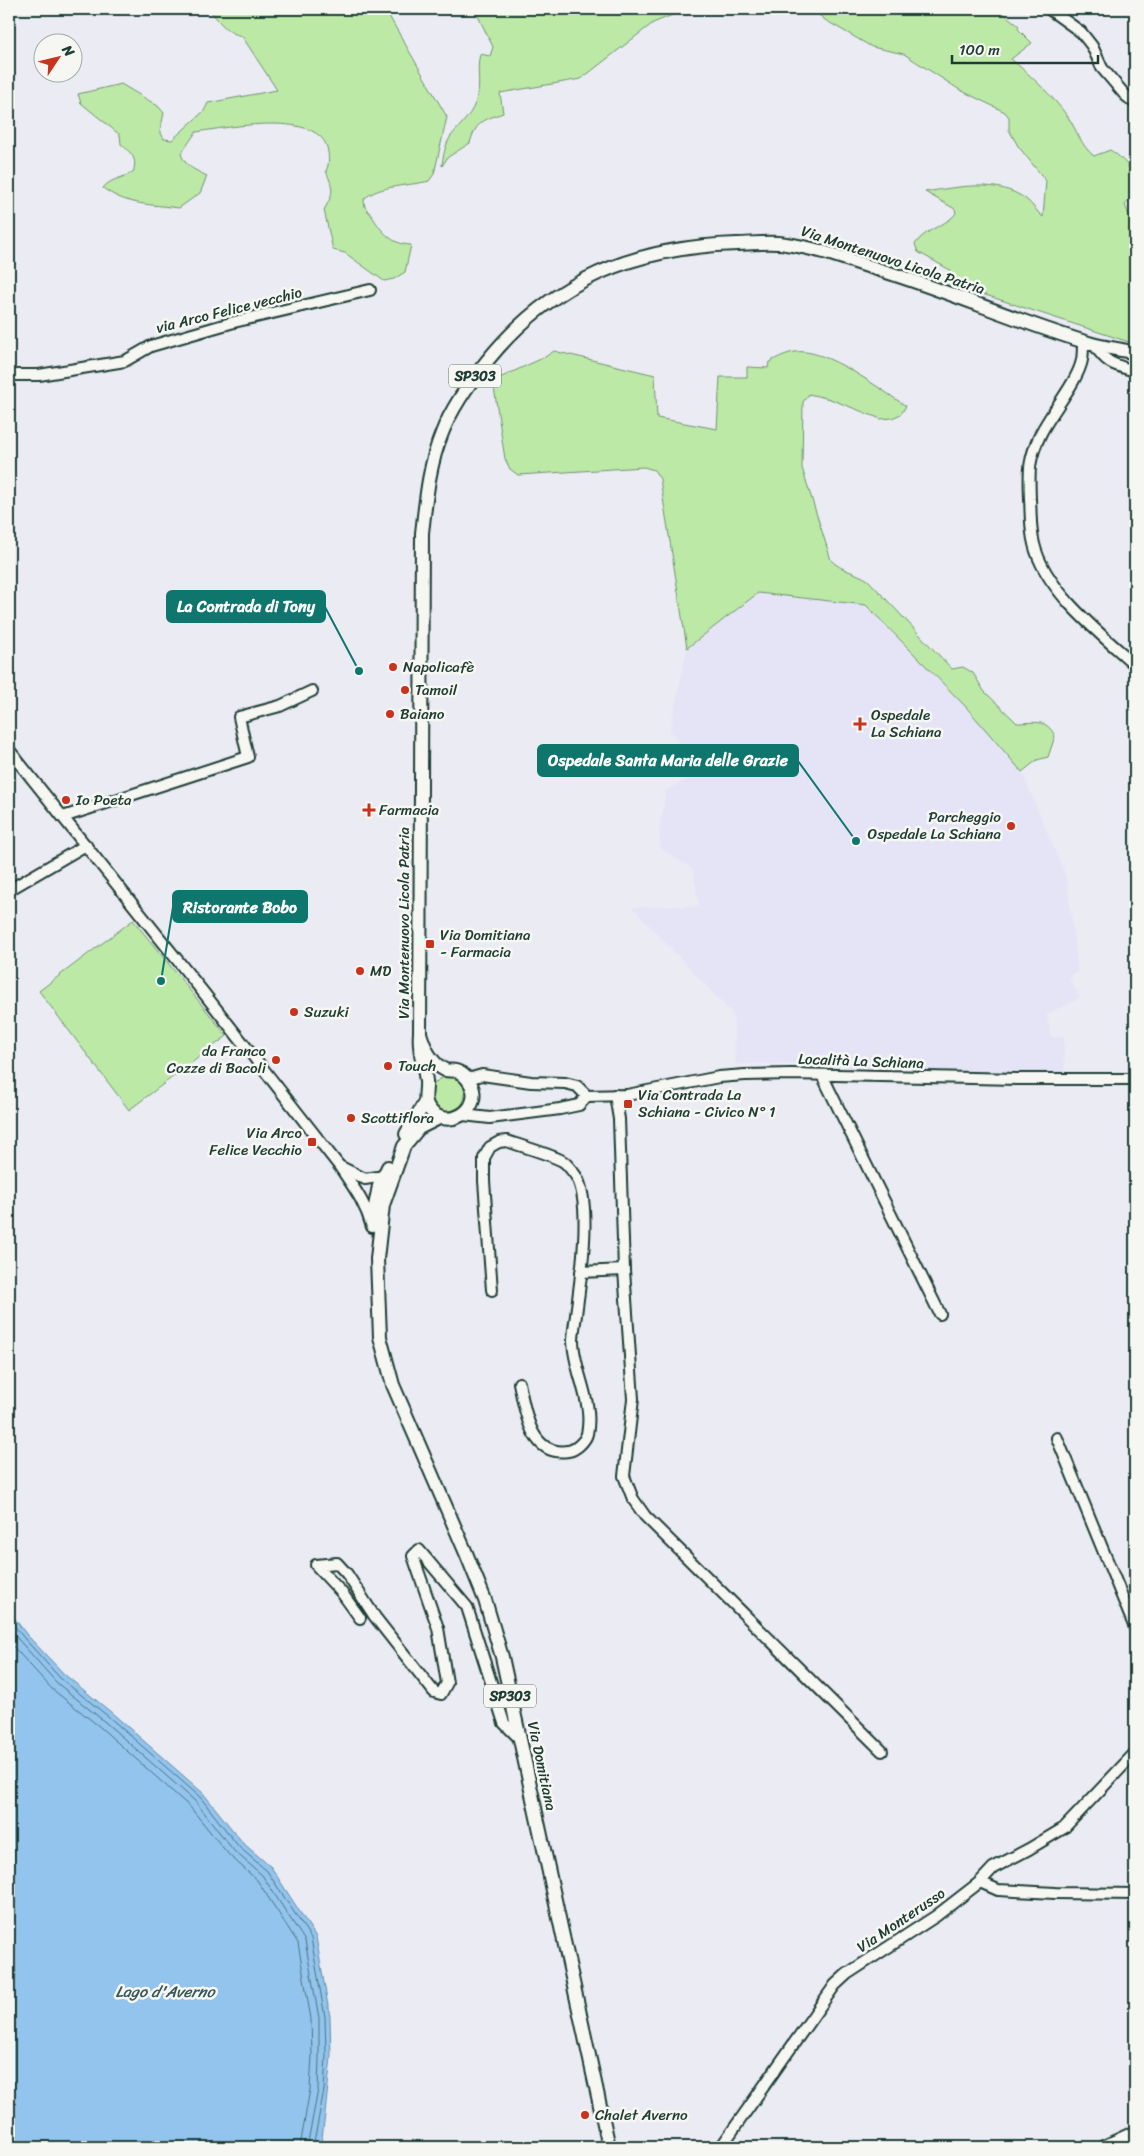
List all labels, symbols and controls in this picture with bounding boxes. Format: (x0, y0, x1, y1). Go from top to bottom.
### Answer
north arrow (32, 32, 82, 82)
scale bar (952, 32, 1098, 64)
text: 100 m (959, 37, 1000, 63)
text: N (55, 39, 81, 62)
street label: Via Montenuovo Licola Patria (798, 218, 989, 302)
street label: via Arco Felice vecchio (153, 279, 305, 341)
road number: SP303 (449, 364, 501, 388)
callout: La Contrada di Tony (167, 591, 325, 622)
text: La Contrada di Tony (177, 592, 316, 621)
place label: Napolicafè (403, 654, 475, 680)
marker: Napolicafè (387, 661, 399, 673)
place label: Tamoil (415, 677, 458, 703)
marker: Tamoil (399, 684, 411, 696)
place label: Baiano (400, 701, 445, 727)
place label: Ospedale La Schiana (871, 702, 942, 745)
marker: Baiano (384, 708, 396, 720)
marker: Ospedale La Schiana (853, 717, 867, 731)
callout: Ospedale Santa Maria delle Grazie (538, 745, 798, 776)
text: Ospedale Santa Maria delle Grazie (547, 746, 789, 775)
place label: Io Poeta (75, 787, 132, 813)
marker: Io Poeta (60, 794, 72, 806)
place label: Farmacia (379, 797, 440, 823)
marker: Farmacia (363, 804, 375, 816)
place label: Parcheggio Ospedale La Schiana (867, 804, 1001, 847)
marker: Parcheggio Ospedale La Schiana (1005, 820, 1017, 832)
street label: Via Montenuovo Licola Patria (391, 827, 417, 1019)
callout: Ristorante Bobo (173, 891, 307, 922)
text: Ristorante Bobo (182, 893, 297, 922)
place label: Via Domitiana - Farmacia (440, 922, 531, 965)
marker: Via Domitiana - Farmacia (424, 938, 436, 950)
place label: MD (370, 958, 391, 984)
marker: MD (354, 965, 366, 977)
place label: Suzuki (304, 999, 350, 1025)
marker: Suzuki (288, 1006, 300, 1018)
place label: da Franco Cozze di Bacoli (167, 1038, 267, 1081)
street label: Località La Schiana (798, 1046, 925, 1076)
place label: Touch (398, 1053, 436, 1079)
marker: da Franco Cozze di Bacoli (270, 1054, 282, 1066)
marker: Touch (382, 1060, 394, 1072)
place label: Via Contrada La Schiana - Civico N° 1 (638, 1082, 775, 1125)
marker: Via Contrada La Schiana - Civico N° 1 (622, 1098, 634, 1110)
place label: Scottiflora (361, 1105, 434, 1131)
marker: Scottiflora (345, 1112, 357, 1124)
place label: Via Arco Felice Vecchio (209, 1120, 303, 1163)
marker: Via Arco Felice Vecchio (306, 1136, 318, 1148)
road number: SP303 (484, 1684, 536, 1708)
street label: Via Domitiana (520, 1719, 564, 1813)
street label: Via Monterusso (851, 1880, 951, 1959)
water label: Lago d'Averno (115, 1977, 216, 2006)
place label: Chalet Averno (595, 2102, 688, 2128)
marker: Chalet Averno (579, 2109, 591, 2121)

